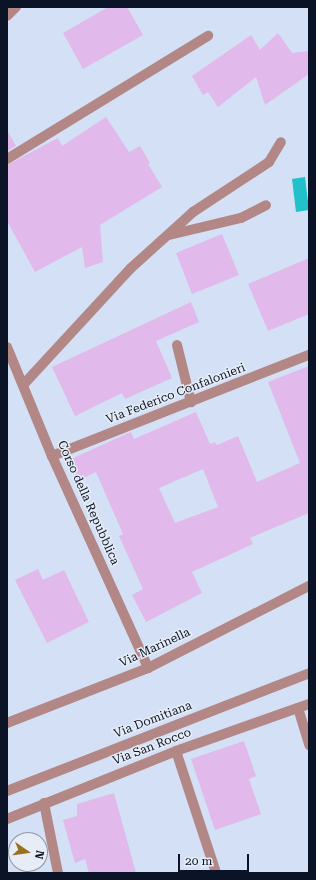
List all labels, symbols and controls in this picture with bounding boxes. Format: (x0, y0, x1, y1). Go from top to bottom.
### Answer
street label: Via Federico Confalonieri (104, 361, 248, 427)
street label: Corso della Repubblica (54, 439, 122, 567)
street label: Via Marinella (117, 625, 193, 671)
street label: Via Domitiana (112, 699, 194, 741)
street label: Via San Rocco (111, 725, 193, 769)
north arrow (8, 832, 48, 872)
scale bar (180, 846, 251, 872)
text: N (32, 849, 46, 860)
text: 20 m (185, 854, 212, 868)

